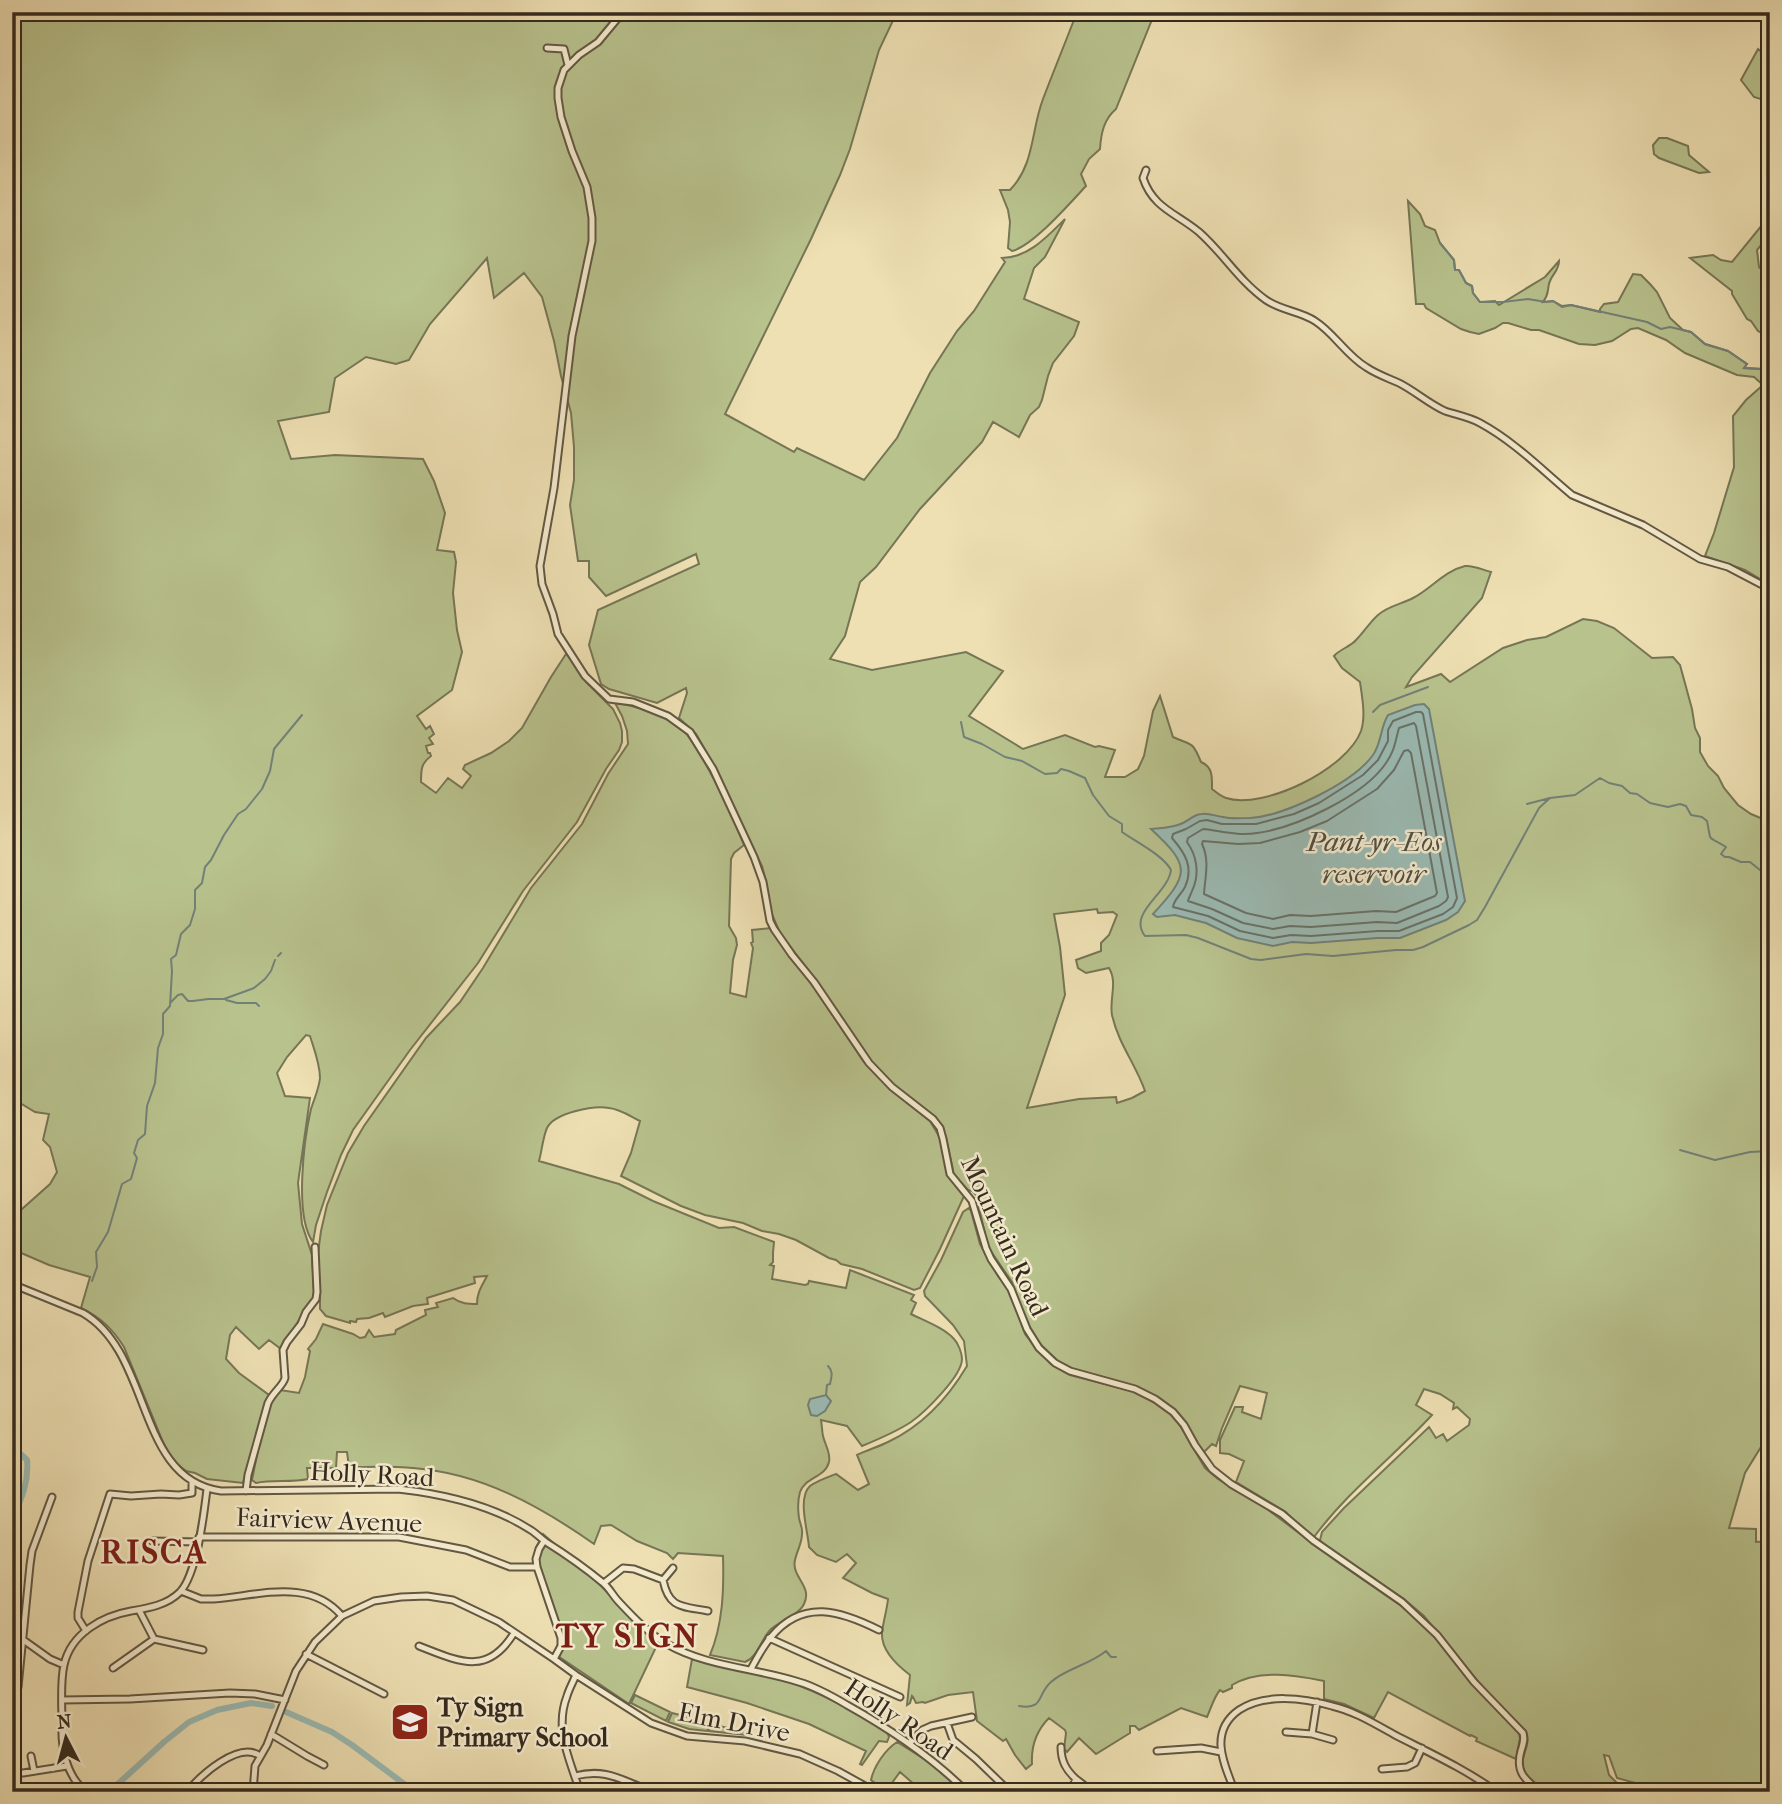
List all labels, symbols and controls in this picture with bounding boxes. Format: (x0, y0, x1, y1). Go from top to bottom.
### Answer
water label: Pant-yr-Eos reservoir (1304, 825, 1443, 890)
street label: Mountain Road (954, 1151, 1056, 1322)
street label: Holly Road (309, 1456, 436, 1493)
street label: Fairview Avenue (235, 1502, 423, 1539)
district label: RISCA (100, 1533, 208, 1572)
district label: TY SIGN (555, 1617, 700, 1656)
street label: Holly Road (838, 1672, 960, 1768)
place label: Ty Sign Primary School (436, 1692, 609, 1753)
street label: Elm Drive (675, 1696, 793, 1749)
school or university icon: Ty Sign Primary School (389, 1701, 431, 1743)
north arrow (32, 1702, 102, 1772)
text: N (56, 1710, 73, 1734)

